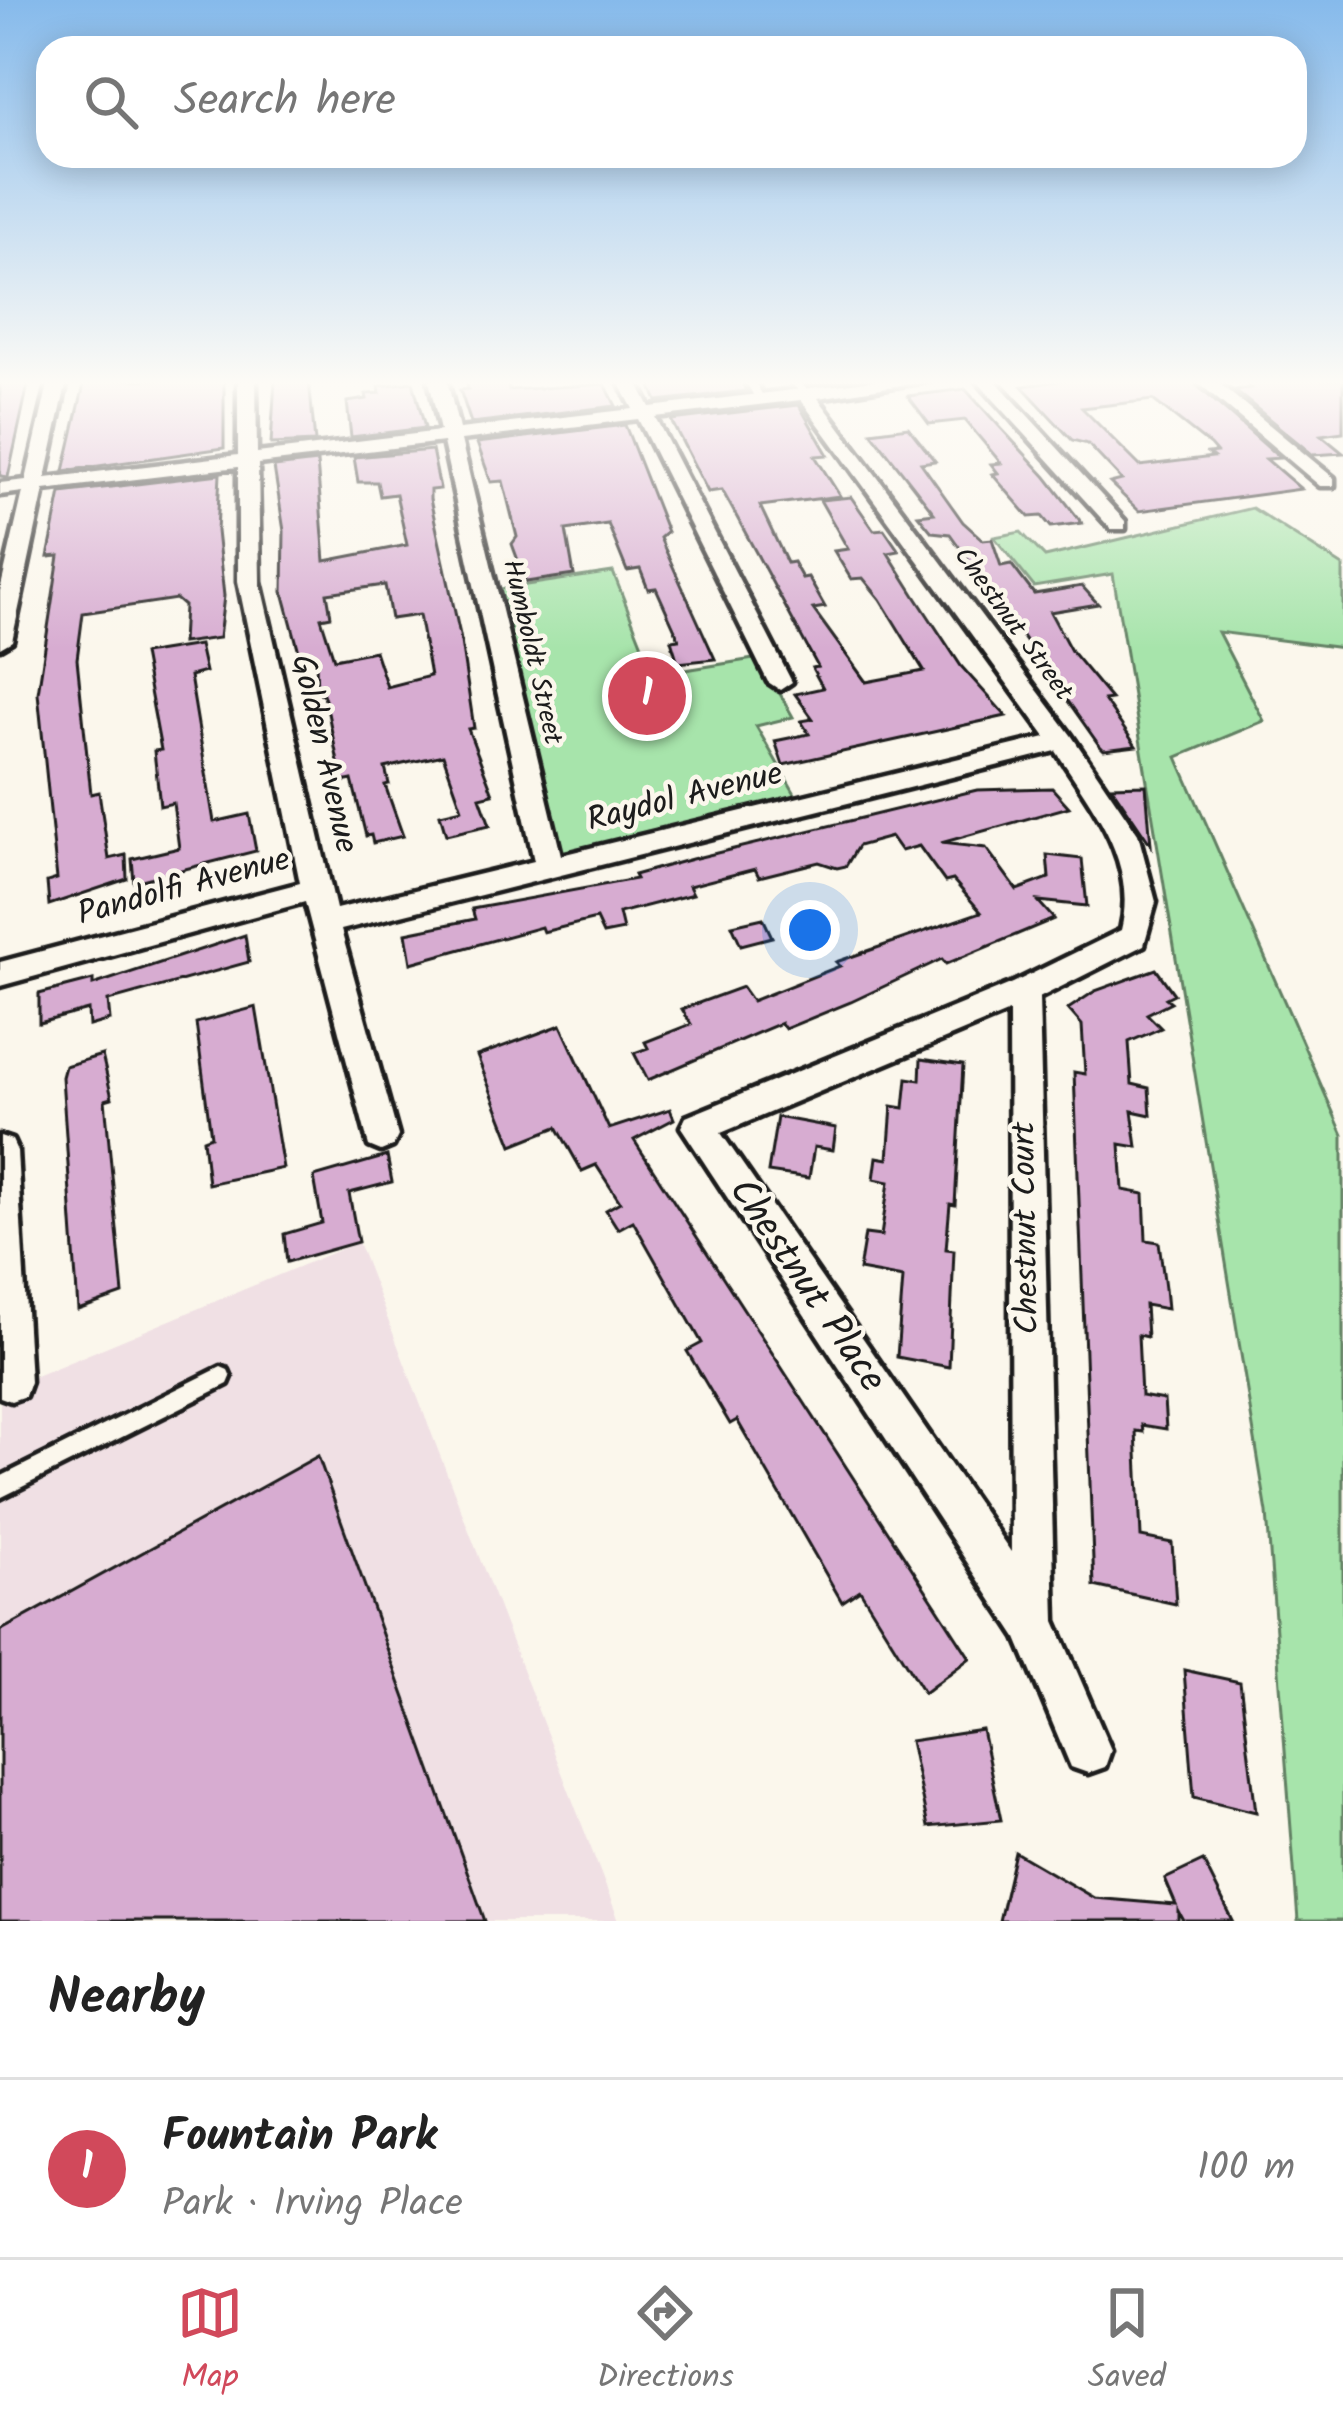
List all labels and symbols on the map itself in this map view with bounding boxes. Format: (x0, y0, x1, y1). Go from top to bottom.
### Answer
street label: Chestnut Street (942, 538, 1084, 711)
street label: Humboldt Street (490, 555, 574, 749)
street label: Golden Avenue (274, 649, 372, 859)
pin: 1 (608, 651, 686, 741)
street label: Raydol Avenue (581, 748, 789, 848)
street label: Pandolfi Avenue (72, 834, 296, 942)
your location (780, 900, 840, 960)
street label: Chestnut Court (999, 1120, 1055, 1335)
street label: Chestnut Place (711, 1166, 901, 1406)

